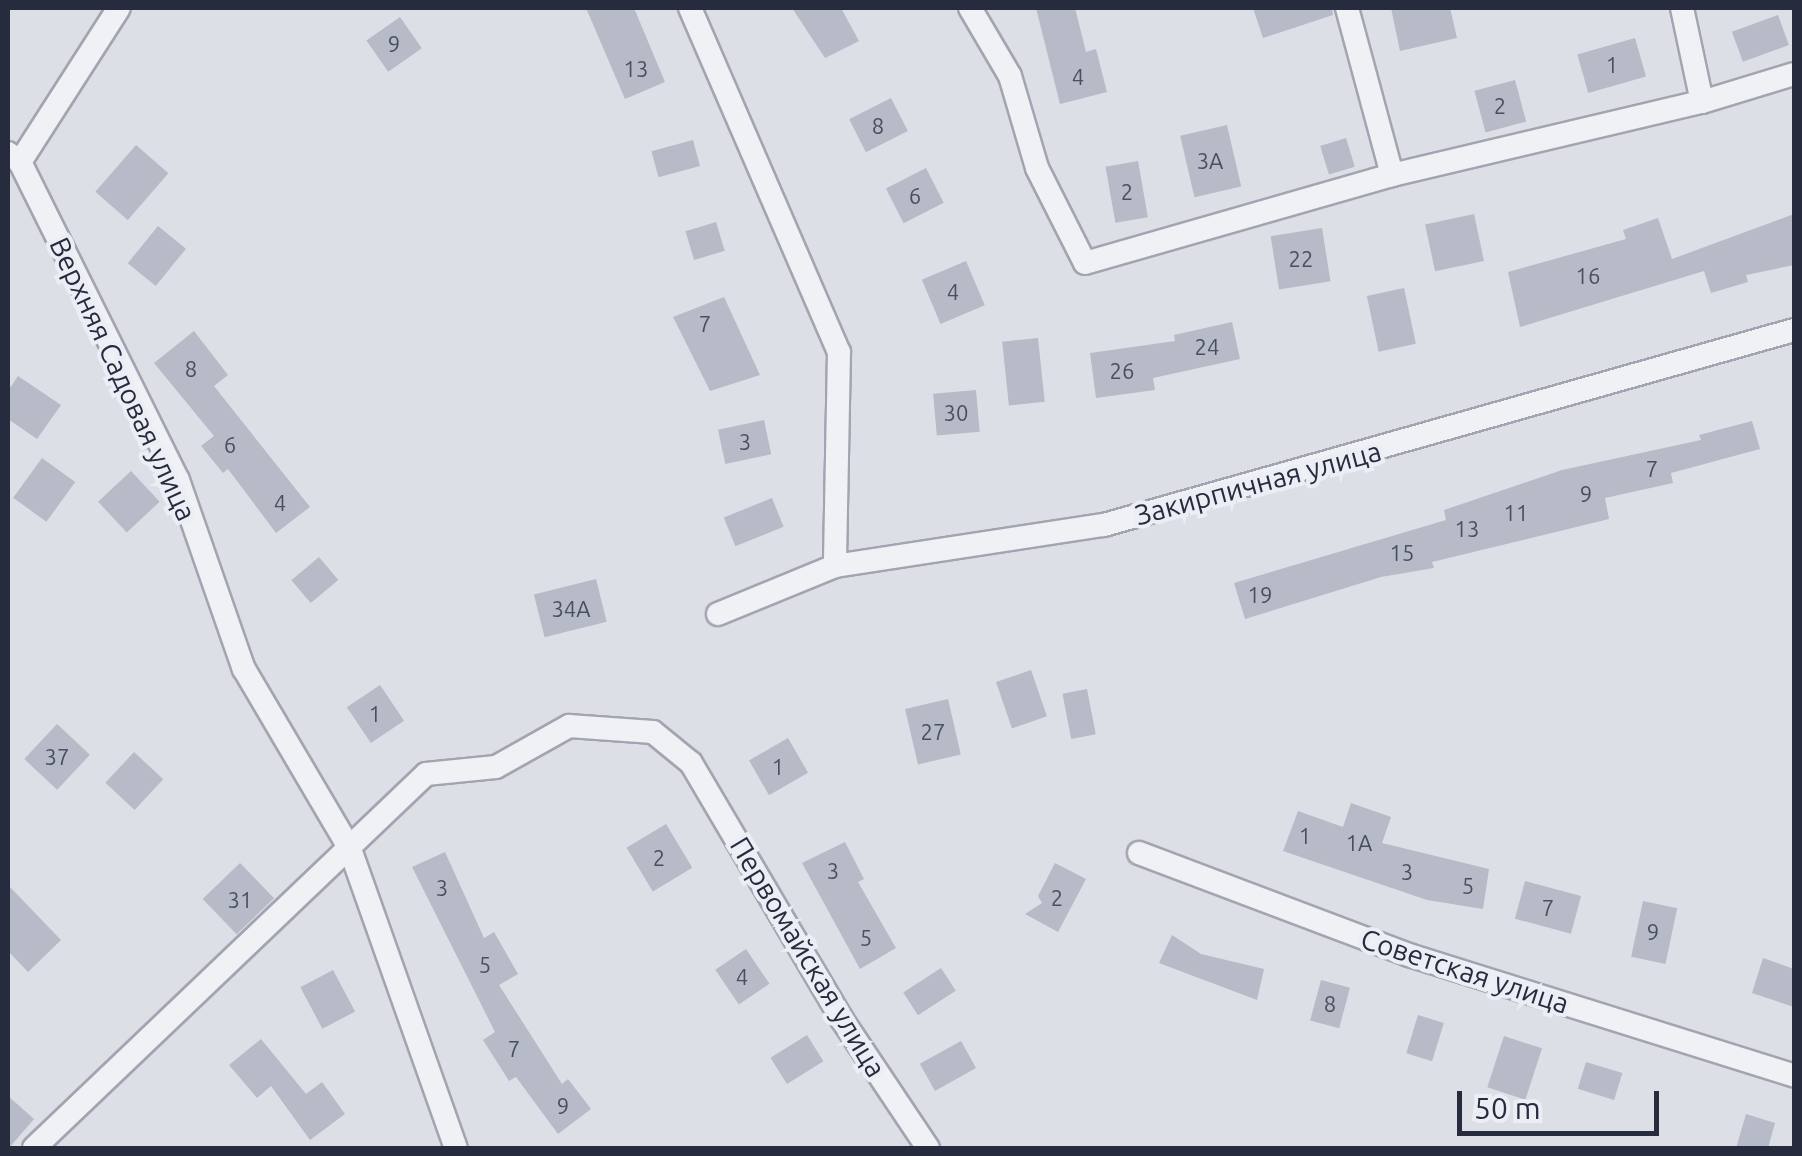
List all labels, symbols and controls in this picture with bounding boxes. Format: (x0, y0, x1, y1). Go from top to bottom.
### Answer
house number: 9 (388, 31, 400, 57)
house number: 1 (1606, 52, 1618, 78)
house number: 13 (624, 56, 648, 82)
house number: 4 (1072, 64, 1084, 90)
house number: 2 (1494, 93, 1506, 119)
house number: 8 (872, 113, 884, 139)
house number: 3А (1197, 148, 1223, 174)
house number: 2 (1121, 179, 1133, 205)
house number: 6 (909, 183, 921, 209)
street label: Верхняя Садовая улица (43, 232, 203, 526)
house number: 22 (1289, 246, 1313, 272)
house number: 16 (1576, 263, 1600, 289)
house number: 4 (947, 279, 959, 305)
house number: 7 (699, 311, 711, 337)
house number: 24 (1195, 334, 1219, 360)
house number: 8 (185, 356, 197, 382)
house number: 26 (1110, 358, 1134, 384)
house number: 30 (944, 400, 968, 426)
house number: 3 (739, 429, 751, 455)
house number: 6 (224, 432, 236, 458)
street label: Закирпичная улица (1131, 434, 1385, 532)
house number: 7 (1646, 456, 1658, 482)
house number: 9 (1580, 481, 1592, 507)
house number: 4 (274, 490, 286, 516)
house number: 11 (1504, 500, 1528, 526)
house number: 13 (1455, 516, 1479, 542)
house number: 15 (1390, 540, 1414, 566)
house number: 19 (1248, 582, 1272, 608)
house number: 34А (551, 596, 591, 622)
house number: 1 (369, 701, 381, 727)
house number: 27 (921, 719, 945, 745)
house number: 37 (45, 744, 69, 770)
house number: 1 (772, 754, 784, 780)
house number: 1 (1299, 823, 1311, 849)
house number: 1А (1346, 830, 1372, 856)
street label: Первомайская улица (723, 831, 893, 1083)
house number: 2 (653, 845, 665, 871)
house number: 3 (827, 858, 839, 884)
house number: 3 (1401, 859, 1413, 885)
house number: 5 (1462, 873, 1474, 899)
house number: 3 (436, 875, 448, 901)
house number: 2 (1051, 885, 1063, 911)
house number: 31 (228, 887, 252, 913)
house number: 7 (1542, 895, 1554, 921)
house number: 9 (1647, 919, 1659, 945)
street label: Советская улица (1357, 922, 1573, 1020)
house number: 5 (860, 925, 872, 951)
house number: 5 (479, 952, 491, 978)
house number: 4 (736, 964, 748, 990)
house number: 8 (1324, 991, 1336, 1017)
house number: 7 (508, 1036, 520, 1062)
scale bar (1462, 1071, 1664, 1133)
text: 50 m (1474, 1091, 1541, 1125)
house number: 9 (557, 1093, 569, 1119)

